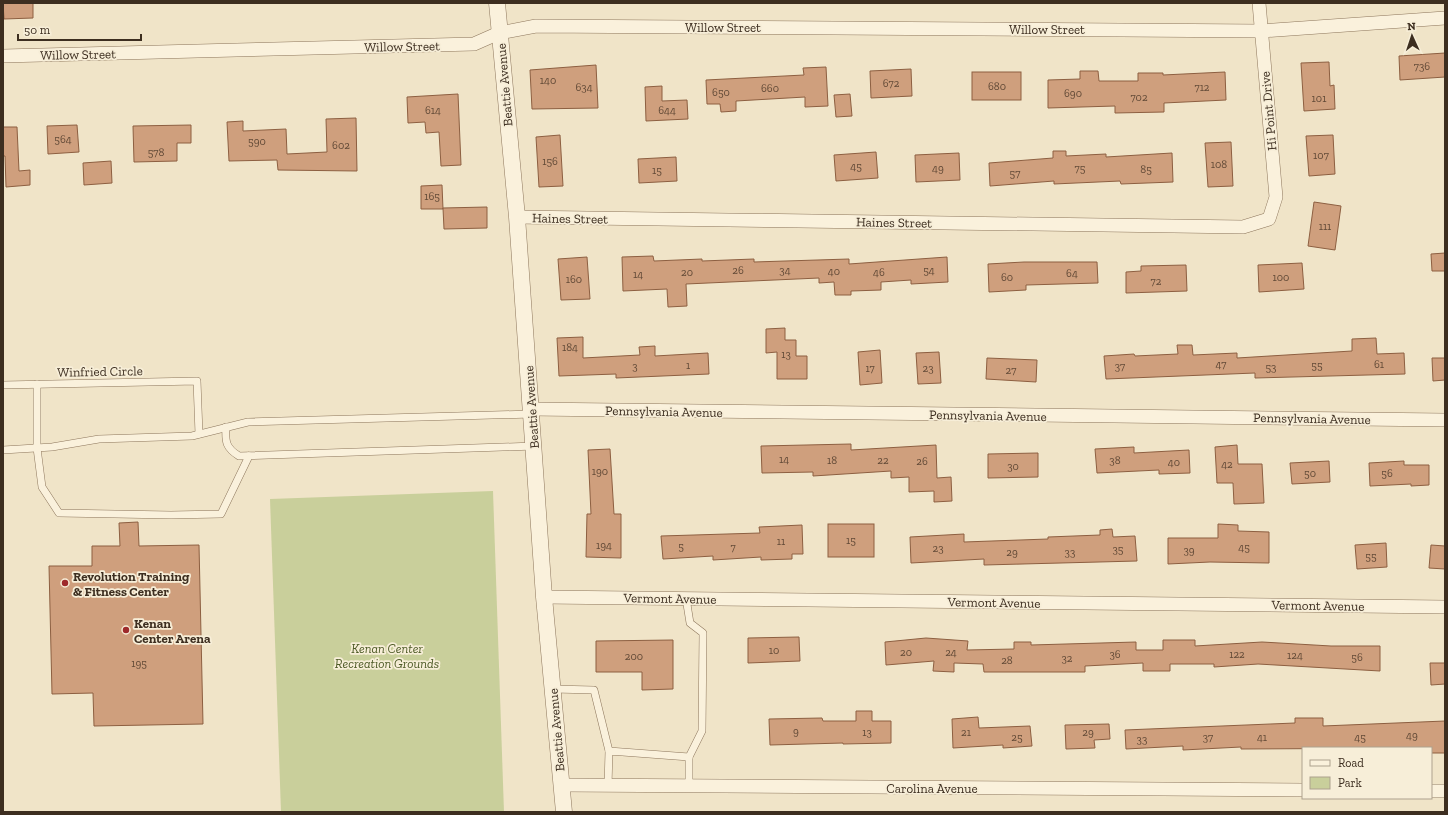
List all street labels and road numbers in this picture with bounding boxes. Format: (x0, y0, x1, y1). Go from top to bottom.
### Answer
street label: Willow Street (685, 20, 761, 35)
street label: Willow Street (1009, 22, 1085, 37)
street label: Willow Street (364, 38, 440, 55)
street label: Beattie Avenue (493, 43, 516, 127)
street label: Willow Street (40, 46, 116, 63)
street label: Hi Point Drive (1258, 71, 1279, 151)
street label: Haines Street (532, 210, 608, 227)
street label: Haines Street (856, 214, 932, 231)
street label: Winfried Circle (57, 363, 143, 380)
street label: Beattie Avenue (521, 365, 542, 449)
street label: Pennsylvania Avenue (605, 403, 723, 420)
street label: Pennsylvania Avenue (929, 407, 1047, 424)
street label: Pennsylvania Avenue (1253, 410, 1371, 427)
street label: Vermont Avenue (622, 590, 717, 607)
street label: Vermont Avenue (946, 594, 1041, 611)
street label: Vermont Avenue (1270, 597, 1365, 614)
street label: Beattie Avenue (545, 688, 568, 772)
street label: Carolina Avenue (886, 781, 978, 796)

